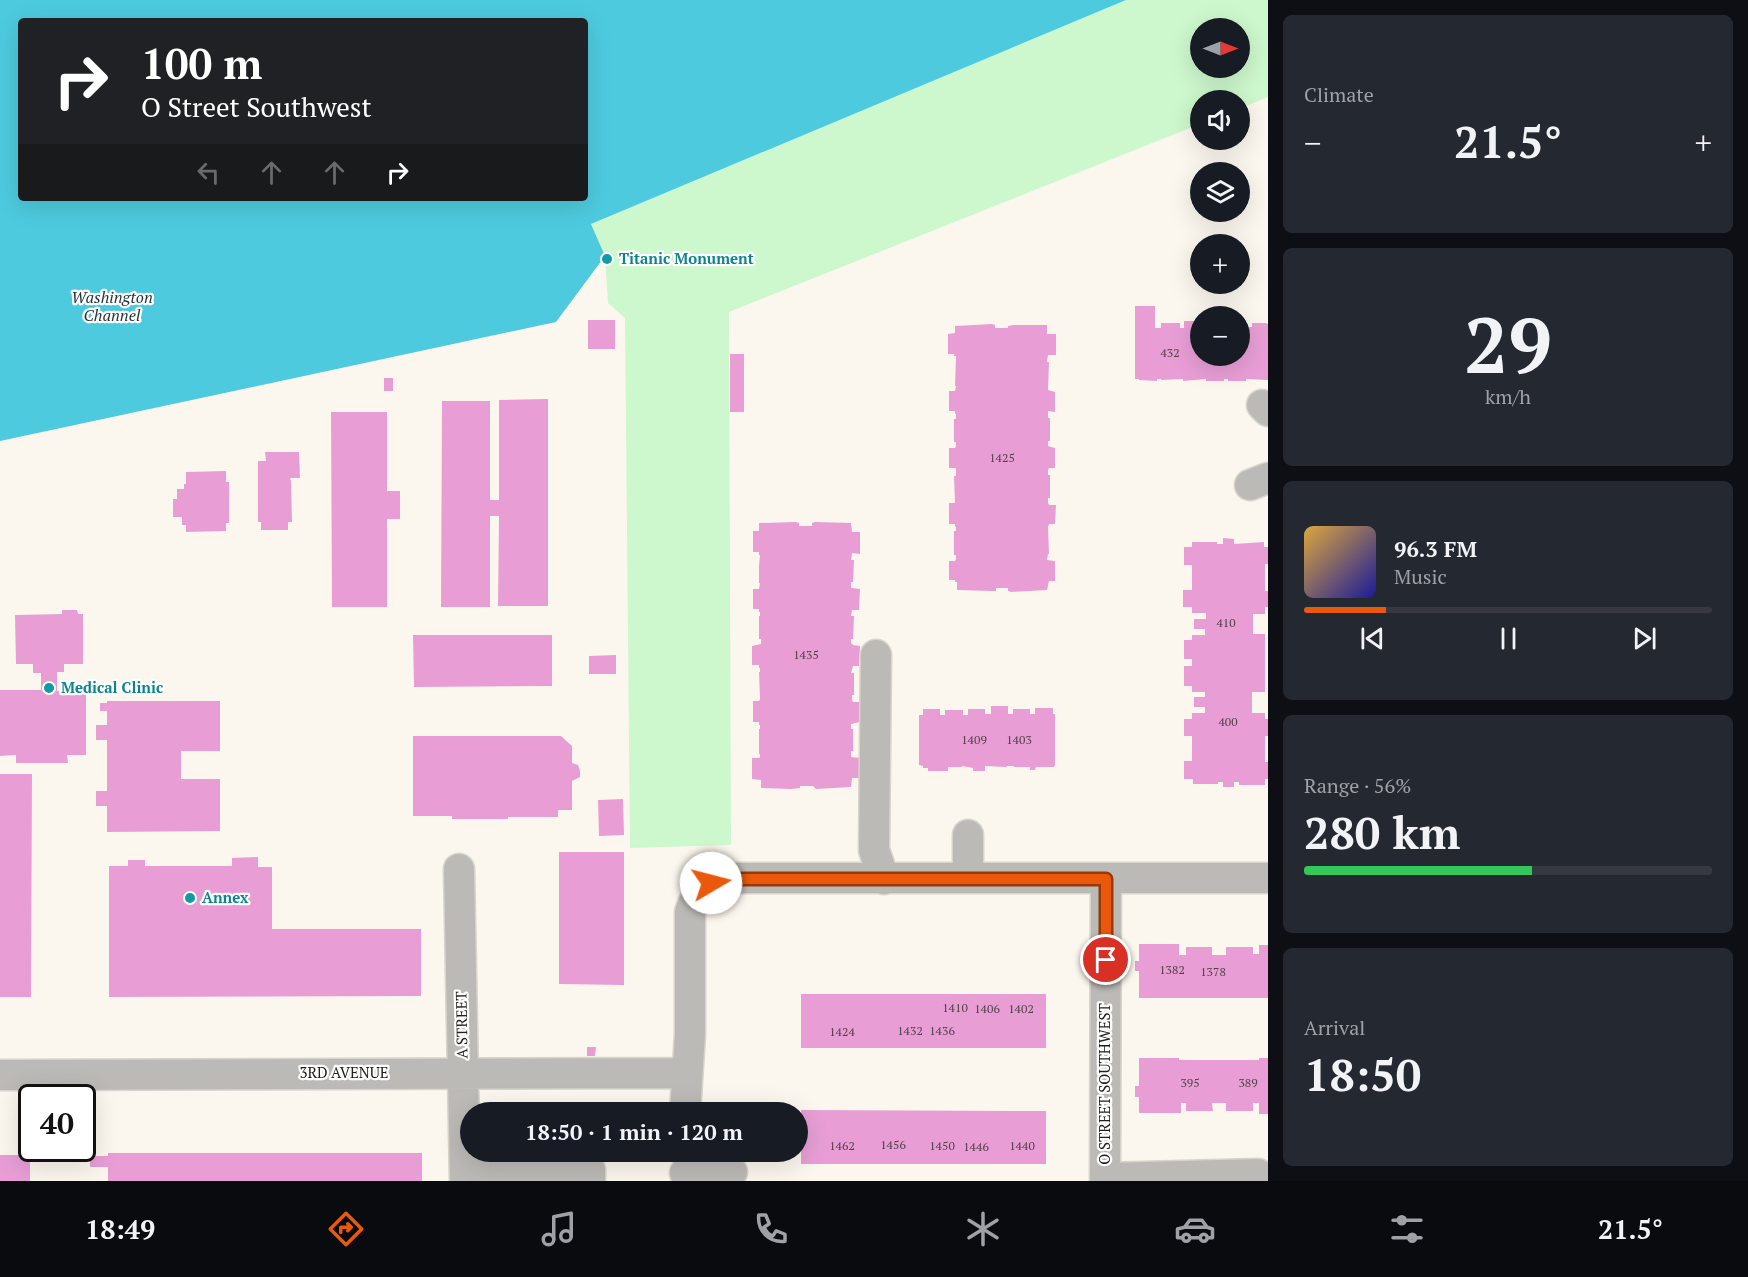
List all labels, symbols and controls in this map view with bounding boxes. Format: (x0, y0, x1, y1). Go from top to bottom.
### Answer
north arrow (1190, 18, 1250, 78)
map controls (1190, 18, 1250, 366)
text: 100 m (141, 35, 262, 91)
icon: right (42, 42, 120, 120)
text: Climate (1304, 81, 1374, 108)
text: O Street Southwest (141, 89, 372, 125)
button: sound (1190, 90, 1250, 150)
text: 21.5° (1454, 111, 1562, 171)
text: − (1304, 121, 1322, 164)
text: + (1694, 121, 1712, 164)
icon: left (192, 156, 225, 189)
icon: ahead (255, 156, 288, 189)
icon: ahead (318, 156, 351, 189)
icon: right (381, 156, 414, 189)
button: layers (1190, 162, 1250, 222)
button: + (1190, 234, 1250, 294)
place label: Titanic Monument (619, 248, 754, 268)
marker: Titanic Monument (600, 252, 614, 266)
water label: Washington Channel (71, 286, 153, 326)
text: 29 (1464, 292, 1552, 395)
button: − (1190, 306, 1250, 366)
house number: 432 (1160, 345, 1180, 360)
text: km/h (1485, 383, 1531, 410)
house number: 1425 (989, 450, 1015, 465)
text: 96.3 FM (1394, 534, 1477, 563)
text: Music (1394, 563, 1447, 590)
house number: 410 (1216, 615, 1236, 630)
icon: previous (1356, 622, 1389, 655)
icon: pause (1492, 622, 1525, 655)
icon: next (1628, 622, 1661, 655)
house number: 1435 (793, 647, 819, 662)
place label: Medical Clinic (61, 677, 163, 697)
marker: Medical Clinic (42, 681, 56, 695)
house number: 400 (1218, 714, 1238, 729)
house number: 1409 (961, 732, 987, 747)
house number: 1403 (1006, 732, 1032, 747)
text: Range · 56% (1304, 772, 1411, 799)
text: 280 km (1304, 802, 1460, 862)
position arrow (679, 851, 743, 915)
place label: Annex (202, 887, 249, 907)
marker: Annex (183, 891, 197, 905)
pin (1080, 934, 1131, 985)
icon: arrive (1089, 943, 1122, 976)
house number: 1382 (1159, 962, 1185, 977)
house number: 1378 (1200, 964, 1226, 979)
street label: A STREET (450, 991, 472, 1059)
house number: 1410 (942, 1000, 968, 1015)
house number: 1406 (974, 1001, 1000, 1016)
house number: 1402 (1008, 1001, 1034, 1016)
street label: O STREET SOUTHWEST (1094, 1003, 1114, 1165)
text: Arrival (1304, 1014, 1365, 1041)
house number: 1432 (897, 1023, 923, 1038)
house number: 1436 (929, 1023, 955, 1038)
house number: 1424 (829, 1024, 855, 1039)
text: 18:50 (1304, 1044, 1421, 1104)
street label: 3RD AVENUE (299, 1062, 389, 1082)
house number: 395 (1180, 1075, 1200, 1090)
house number: 389 (1238, 1075, 1258, 1090)
speed limit sign: 40 (18, 1084, 96, 1162)
text: 18:50 · 1 min · 120 m (525, 1117, 743, 1146)
house number: 1456 (880, 1137, 906, 1152)
house number: 1462 (829, 1138, 855, 1153)
house number: 1450 (929, 1138, 955, 1153)
house number: 1440 (1009, 1138, 1035, 1153)
house number: 1446 (963, 1139, 989, 1154)
icon: directions (325, 1208, 367, 1250)
icon: music (538, 1208, 580, 1250)
icon: phone (750, 1208, 792, 1250)
icon: climate (962, 1208, 1004, 1250)
icon: car (1174, 1208, 1216, 1250)
icon: filters (1386, 1208, 1428, 1250)
text: 18:49 (85, 1211, 155, 1247)
text: 21.5° (1598, 1211, 1663, 1247)

